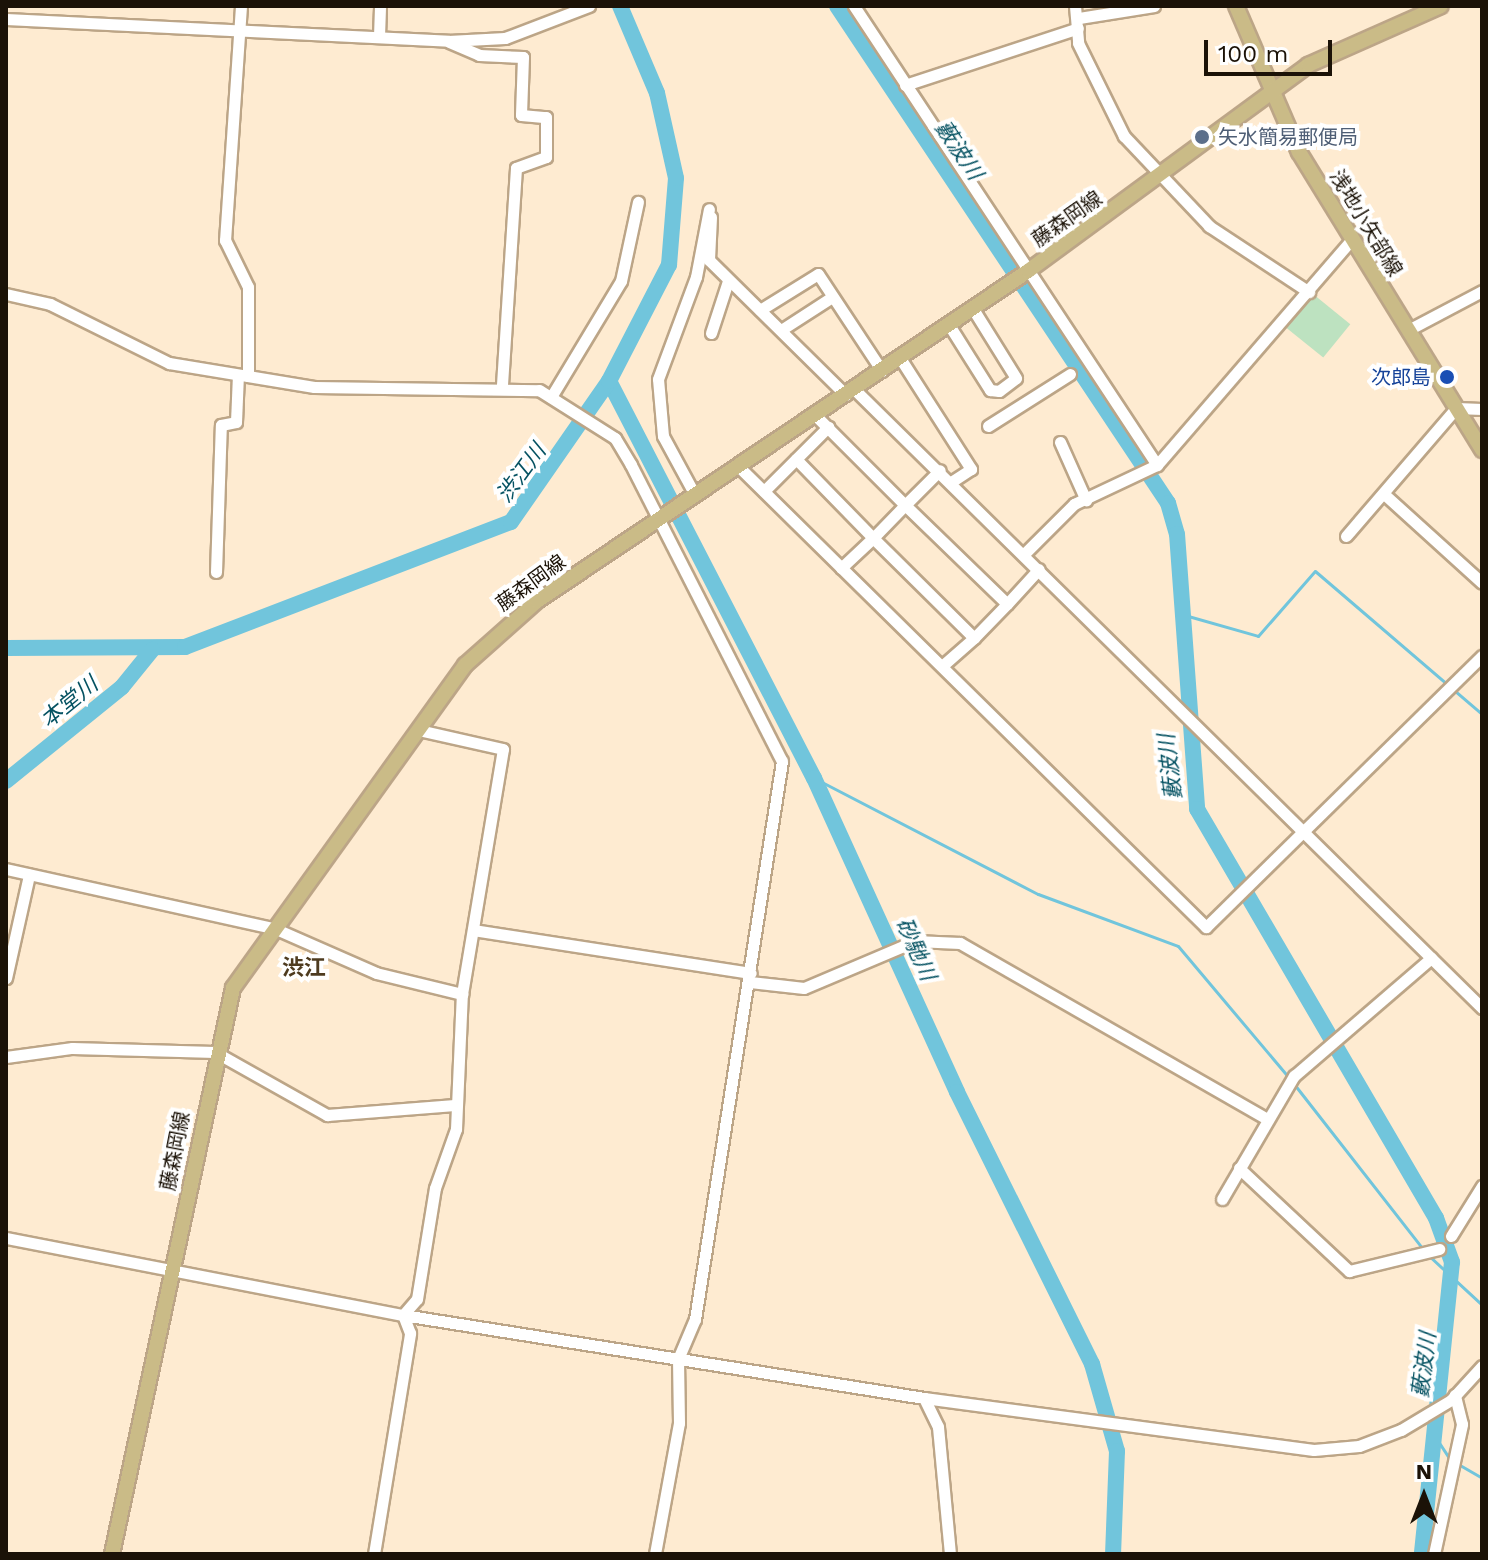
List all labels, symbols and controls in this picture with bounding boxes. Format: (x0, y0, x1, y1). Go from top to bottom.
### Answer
scale bar (1208, 24, 1336, 74)
text: 100 m (1218, 40, 1288, 68)
water label: 藪波川 (930, 115, 988, 185)
place label: 矢水簡易郵便局 (1218, 125, 1358, 149)
marker: 矢水簡易郵便局 (1193, 128, 1211, 146)
street label: 浅地小矢部線 (1325, 165, 1407, 281)
street label: 藤森岡線 (1027, 186, 1107, 252)
place label: 次郎島 (1371, 365, 1431, 389)
marker: 次郎島 (1438, 368, 1456, 386)
water label: 渋江川 (491, 439, 551, 507)
street label: 藤森岡線 (492, 550, 570, 616)
water label: 本堂川 (35, 671, 103, 733)
water label: 藪波川 (1153, 733, 1187, 801)
water label: 砂馳川 (891, 913, 941, 985)
district label: 渋江 (282, 955, 326, 981)
street label: 藤森岡線 (156, 1109, 194, 1193)
water label: 藪波川 (1407, 1331, 1441, 1399)
north arrow (1384, 1456, 1464, 1536)
text: N (1416, 1459, 1432, 1484)

